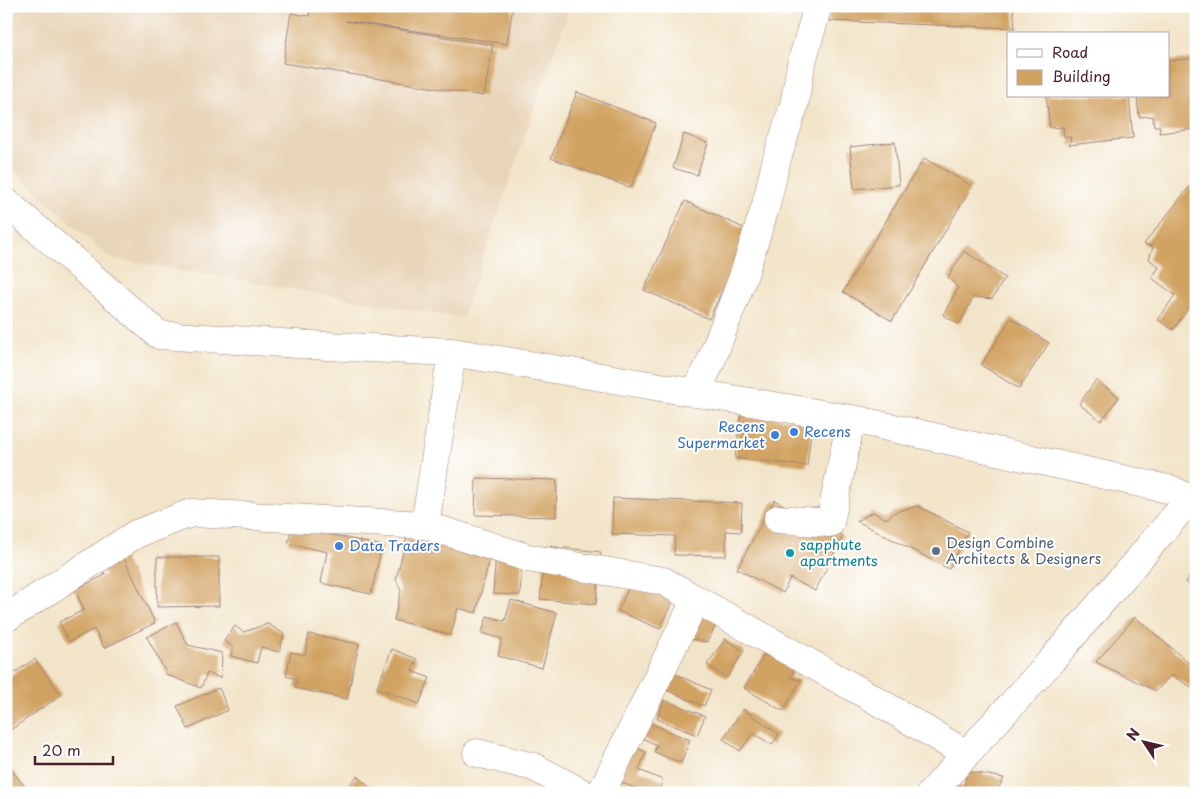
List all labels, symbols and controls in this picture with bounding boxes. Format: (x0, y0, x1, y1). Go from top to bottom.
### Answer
legend (1007, 32, 1170, 98)
text: Road (1052, 40, 1088, 63)
text: Building (1052, 64, 1111, 87)
place label: Recens Supermarket (677, 416, 765, 453)
place label: Recens (804, 421, 851, 442)
marker: Recens (788, 426, 800, 438)
marker: Recens Supermarket (769, 429, 781, 441)
place label: Design Combine Architects & Designers (946, 532, 1101, 569)
place label: sapphute apartments (800, 534, 878, 571)
place label: Data Traders (349, 535, 440, 556)
marker: Data Traders (333, 540, 345, 552)
marker: Design Combine Architects & Designers (930, 545, 942, 557)
marker: sapphute apartments (784, 547, 796, 559)
north arrow (1120, 716, 1170, 766)
text: N (1121, 724, 1145, 745)
scale bar (35, 734, 112, 766)
text: 20 m (42, 738, 81, 761)

